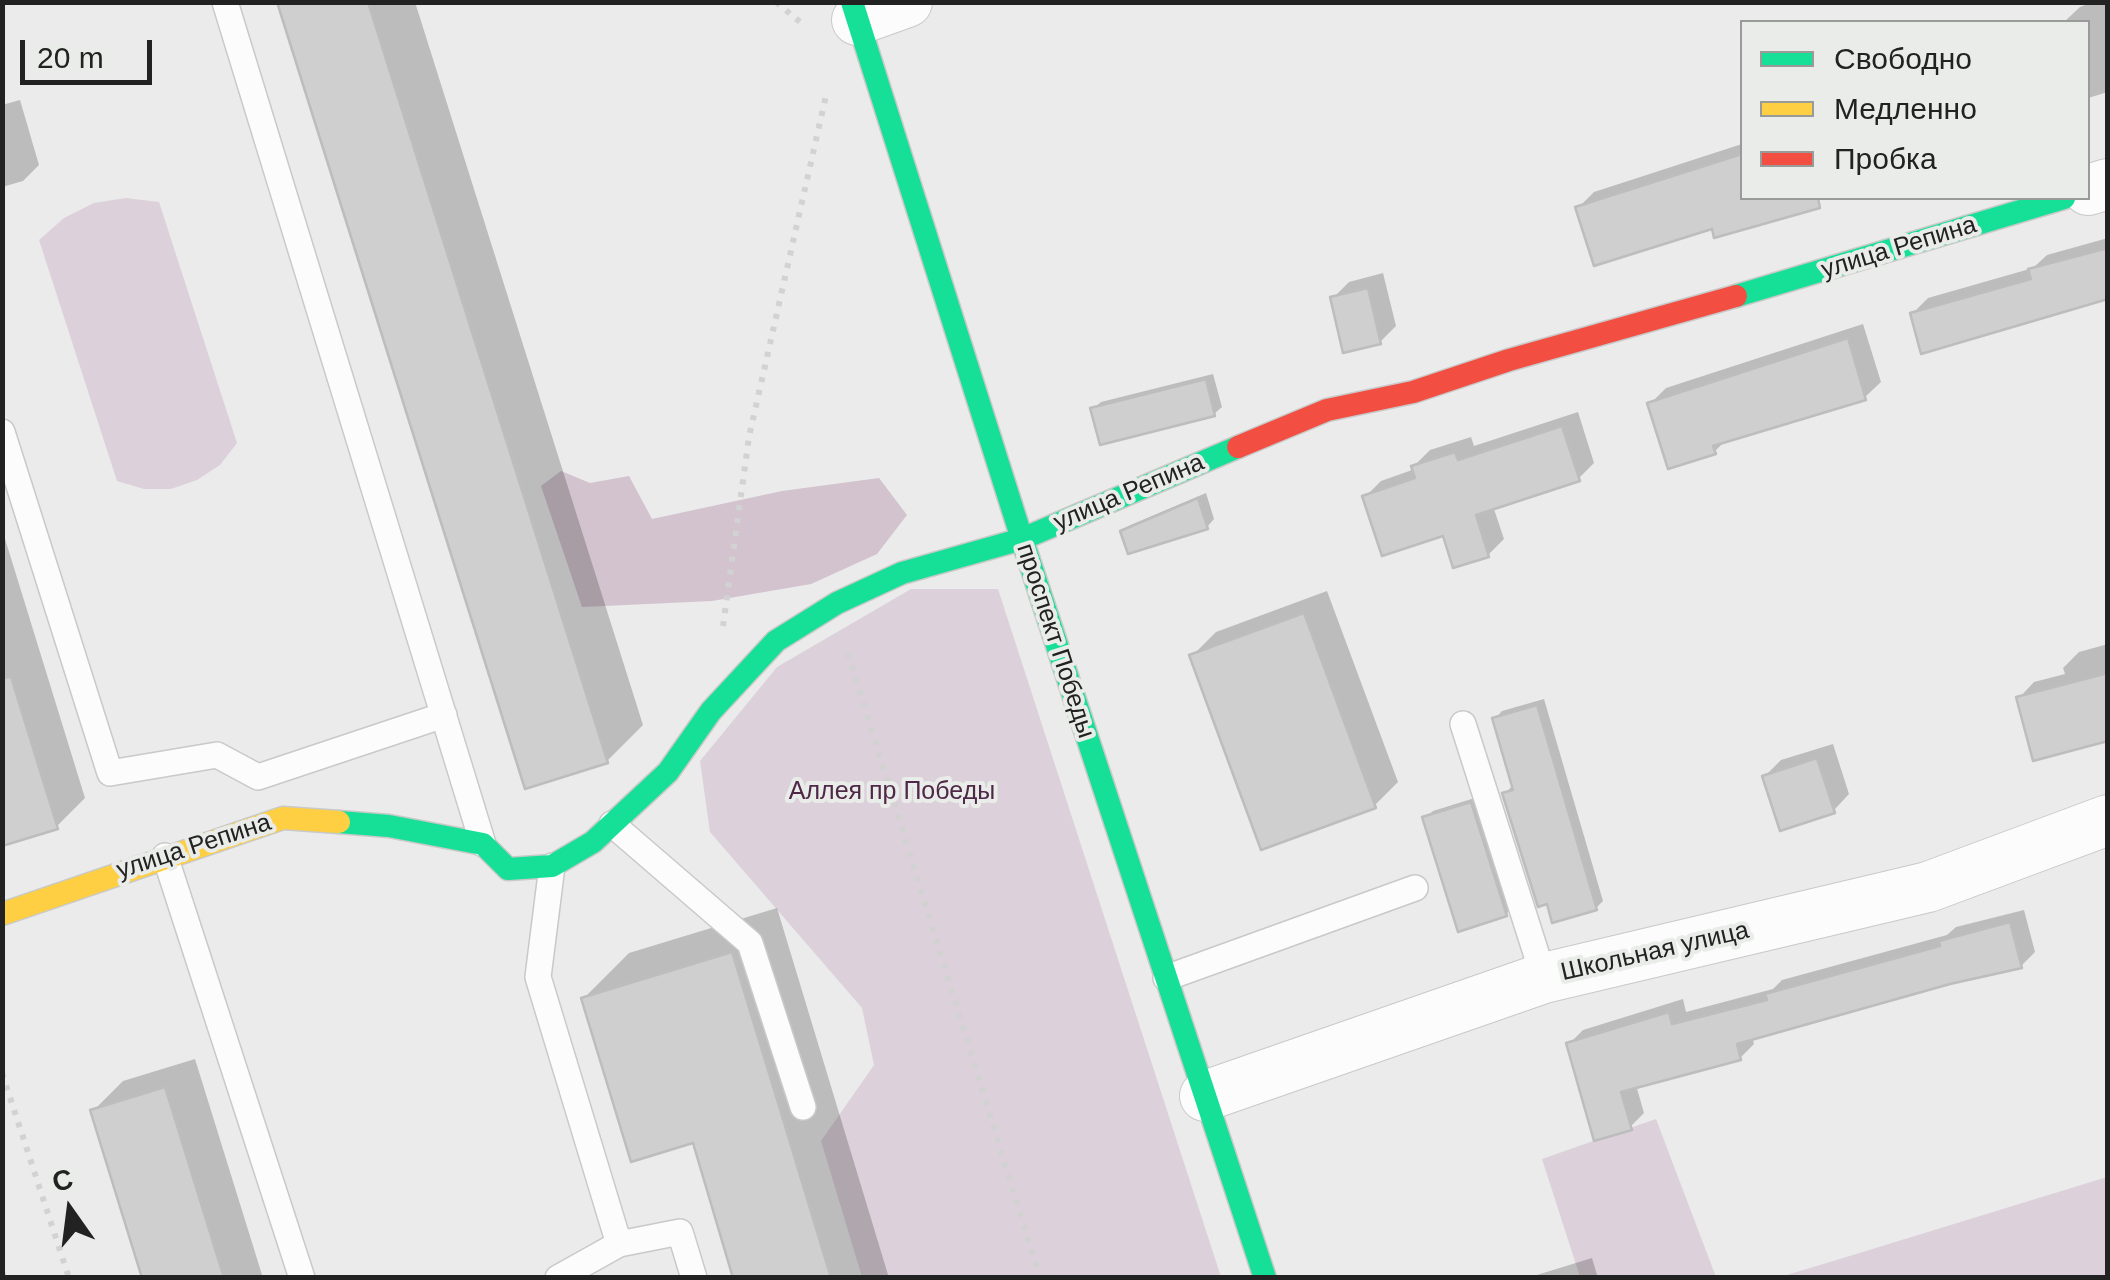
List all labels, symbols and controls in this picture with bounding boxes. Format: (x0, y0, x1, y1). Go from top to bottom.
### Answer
scale bar (25, 20, 158, 82)
legend (1740, 20, 2090, 200)
text: 20 m (37, 41, 104, 74)
text: Свободно (1834, 42, 1972, 75)
text: Медленно (1834, 92, 1977, 125)
text: Пробка (1834, 142, 1937, 175)
street label: улица Репина (1818, 210, 1980, 286)
street label: улица Репина (1049, 448, 1209, 538)
street label: проспект Победы (1009, 540, 1101, 742)
park label: Аллея пр Победы (789, 777, 995, 807)
street label: улица Репина (113, 808, 275, 886)
street label: Школьная улица (1558, 916, 1752, 988)
north arrow (20, 1160, 120, 1260)
text: С (49, 1163, 76, 1198)

